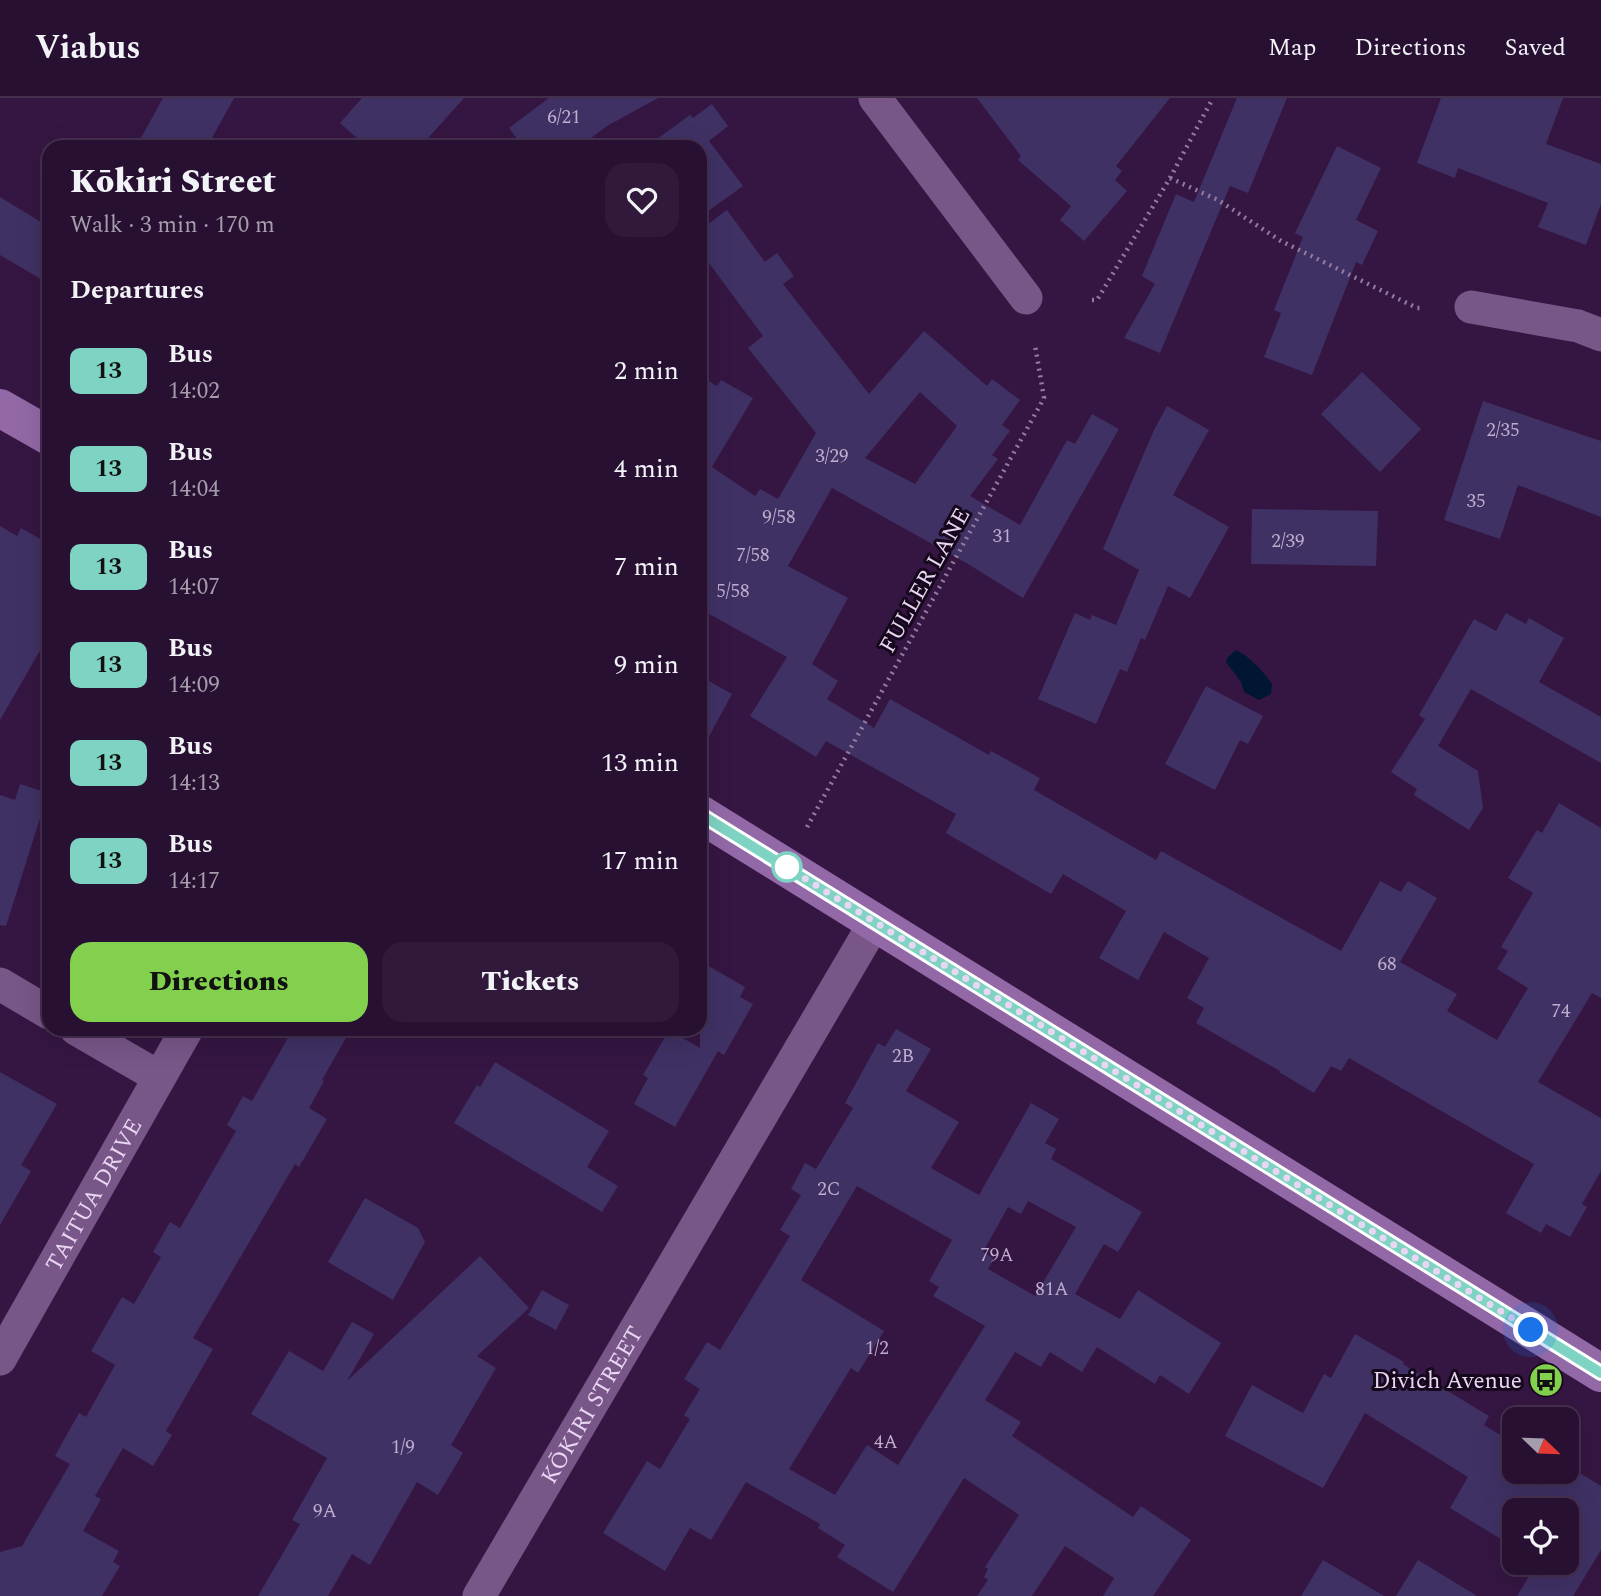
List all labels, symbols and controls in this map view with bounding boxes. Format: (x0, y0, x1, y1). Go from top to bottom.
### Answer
text: Viabus (35, 23, 141, 73)
text: Map (1268, 30, 1316, 66)
text: Directions (1354, 30, 1466, 66)
text: Saved (1504, 30, 1566, 66)
house number: 6/21 (547, 103, 581, 132)
text: Kōkiri Street (70, 157, 276, 207)
button: heart (605, 163, 679, 237)
text: Walk · 3 min · 170 m (70, 208, 275, 243)
text: Departures (70, 270, 204, 310)
text: Bus (168, 334, 213, 374)
text: 2 min (614, 351, 679, 391)
text: 13 (95, 353, 122, 389)
text: 14:02 (168, 374, 220, 409)
house number: 2/35 (1486, 416, 1520, 445)
text: Bus (168, 432, 213, 472)
house number: 3/29 (815, 442, 849, 471)
text: 4 min (614, 449, 679, 489)
text: 13 (95, 451, 122, 487)
text: 14:04 (168, 472, 220, 507)
house number: 35 (1466, 487, 1486, 516)
street label: FULLER LANE (871, 502, 980, 660)
house number: 9/58 (762, 503, 796, 532)
house number: 31 (992, 522, 1012, 551)
house number: 2/39 (1271, 527, 1305, 556)
text: Bus (168, 530, 213, 570)
house number: 7/58 (736, 541, 770, 570)
text: 7 min (614, 547, 679, 587)
text: 13 (95, 549, 122, 585)
text: 14:07 (168, 570, 220, 605)
house number: 5/58 (716, 577, 750, 606)
text: Bus (168, 628, 213, 668)
text: 9 min (614, 645, 679, 685)
text: 13 (95, 647, 122, 683)
text: 14:09 (168, 668, 220, 703)
text: Bus (168, 726, 213, 766)
text: 13 min (601, 743, 679, 783)
text: 13 (95, 745, 122, 781)
text: 14:13 (168, 766, 220, 801)
text: Bus (168, 824, 213, 864)
text: 17 min (601, 841, 679, 881)
text: 13 (95, 843, 122, 879)
unlabelled marker (772, 852, 802, 882)
text: 14:17 (168, 864, 220, 899)
button: Directions (70, 942, 368, 1022)
button: Tickets (382, 942, 679, 1022)
house number: 68 (1377, 950, 1397, 979)
house number: 74 (1551, 997, 1571, 1026)
house number: 2B (892, 1042, 914, 1071)
street label: TAITUA DRIVE (37, 1112, 152, 1278)
house number: 2C (817, 1175, 841, 1204)
house number: 79A (980, 1241, 1014, 1270)
house number: 81A (1035, 1275, 1069, 1304)
your location (1513, 1312, 1548, 1347)
street label: KŌKIRI STREET (533, 1320, 653, 1491)
house number: 1/2 (865, 1334, 889, 1363)
bus stop icon: Divich Avenue (1527, 1361, 1565, 1399)
place label: Divich Avenue (1373, 1364, 1522, 1399)
north arrow (1502, 1407, 1578, 1484)
map controls (1502, 1407, 1579, 1575)
house number: 4A (874, 1428, 898, 1457)
house number: 1/9 (391, 1433, 415, 1462)
house number: 9A (313, 1497, 337, 1526)
button: locate (1502, 1498, 1579, 1575)

